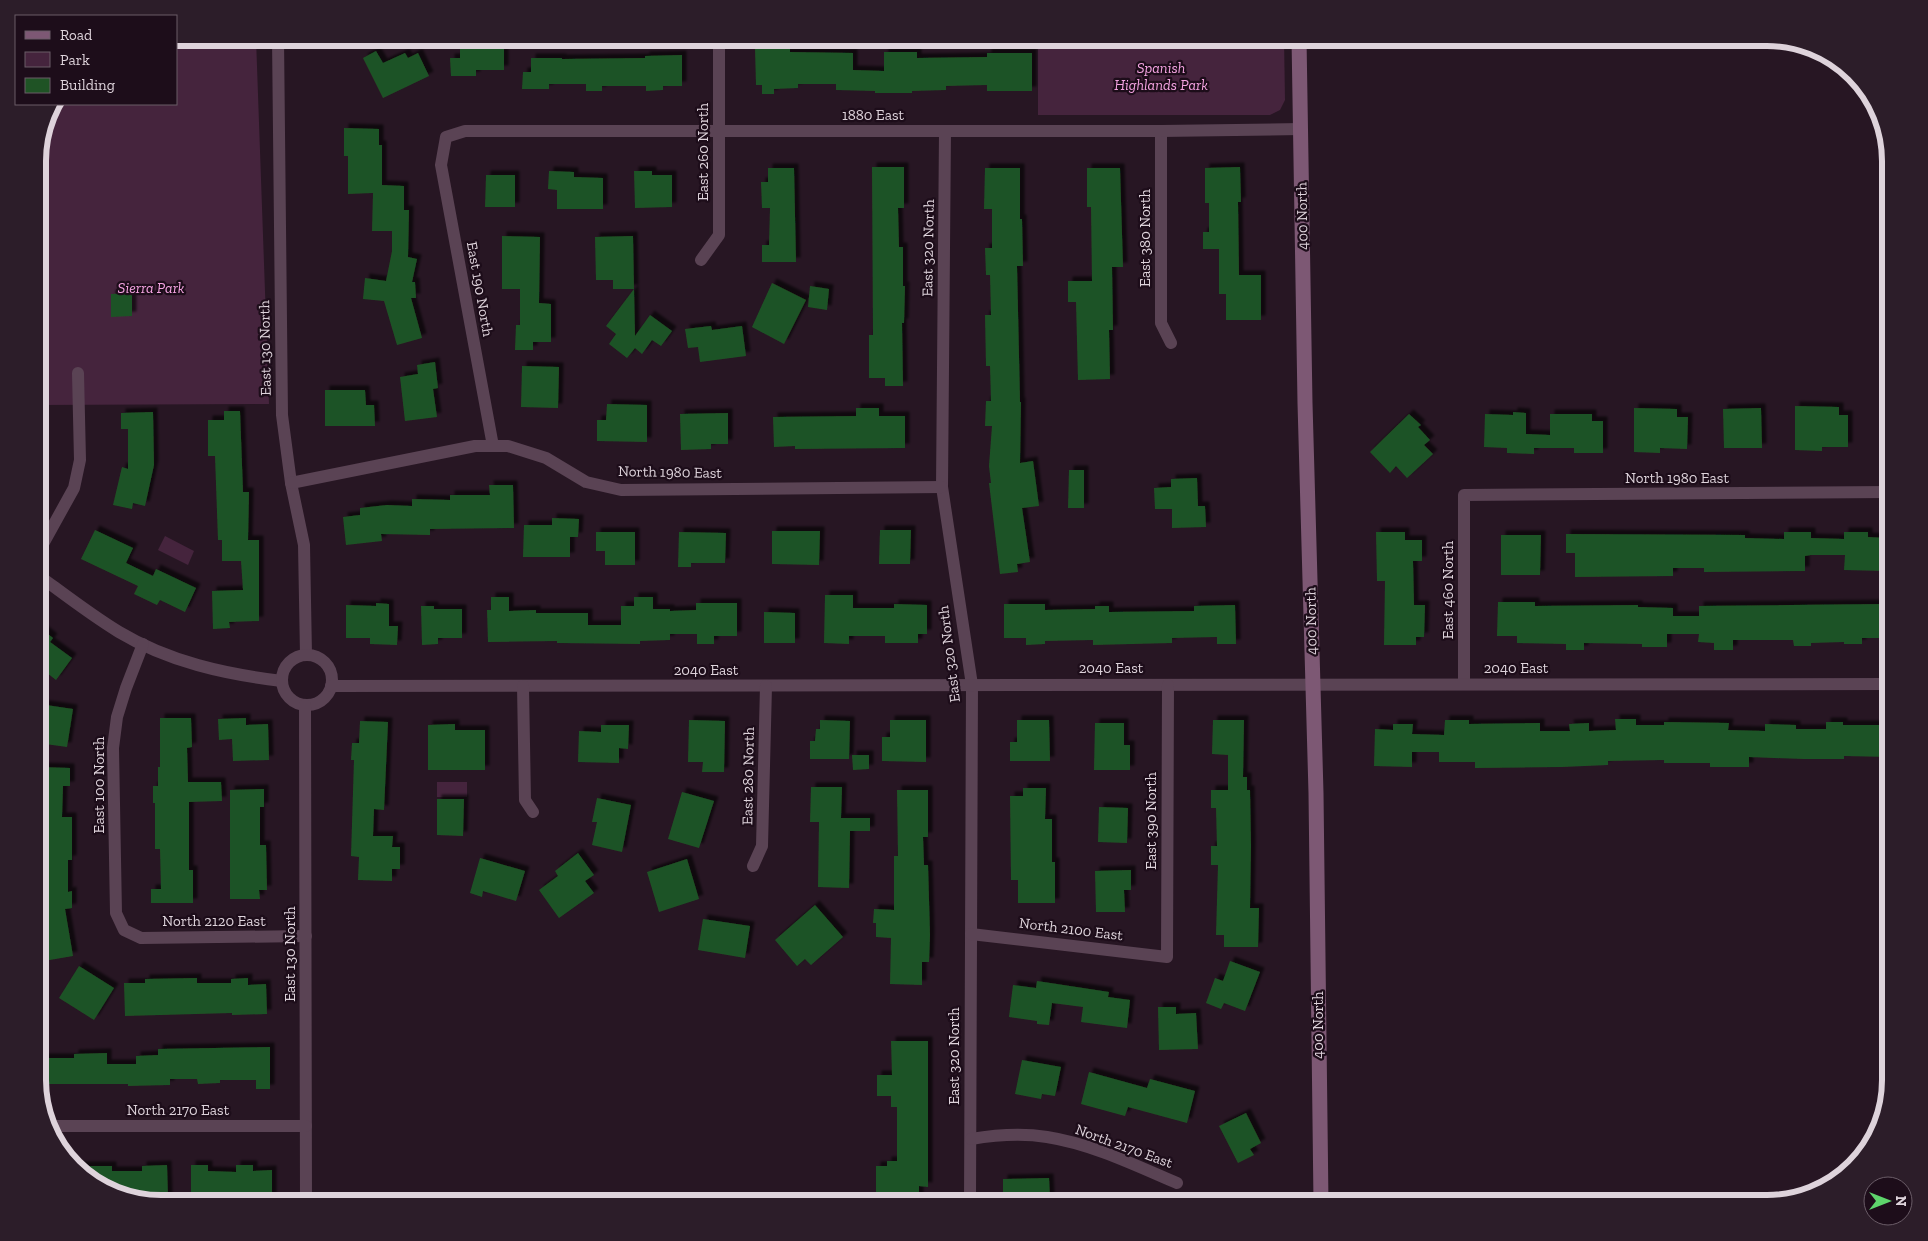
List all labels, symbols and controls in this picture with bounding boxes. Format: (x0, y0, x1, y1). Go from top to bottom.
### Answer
legend (15, 15, 178, 105)
text: Road (60, 26, 93, 44)
text: Park (60, 51, 90, 69)
park label: Spanish Highlands Park (1114, 59, 1208, 94)
text: Building (60, 76, 115, 94)
street label: East 260 North (694, 102, 712, 201)
street label: 1880 East (842, 106, 905, 124)
street label: 400 North (1292, 182, 1312, 250)
street label: East 380 North (1136, 189, 1154, 287)
street label: East 320 North (918, 199, 938, 297)
street label: East 190 North (463, 240, 497, 338)
park label: Sierra Park (118, 279, 185, 297)
street label: East 130 North (255, 300, 275, 396)
street label: North 1980 East (618, 462, 723, 482)
street label: North 1980 East (1625, 469, 1729, 487)
street label: East 460 North (1439, 540, 1457, 639)
street label: 400 North (1301, 587, 1321, 655)
street label: East 320 North (934, 604, 964, 703)
street label: 2040 East (1079, 659, 1144, 677)
street label: 2040 East (1484, 659, 1549, 677)
street label: 2040 East (674, 661, 739, 679)
street label: East 280 North (738, 726, 758, 825)
street label: East 100 North (90, 736, 108, 833)
street label: East 390 North (1142, 772, 1160, 870)
street label: East 130 North (281, 906, 299, 1002)
street label: North 2120 East (162, 912, 266, 930)
street label: North 2100 East (1018, 914, 1124, 944)
street label: 400 North (1309, 991, 1327, 1059)
street label: East 320 North (945, 1007, 963, 1105)
street label: North 2170 East (127, 1101, 230, 1119)
street label: North 2170 East (1073, 1120, 1176, 1172)
north arrow (1863, 1176, 1913, 1226)
text: N (1892, 1196, 1909, 1207)

